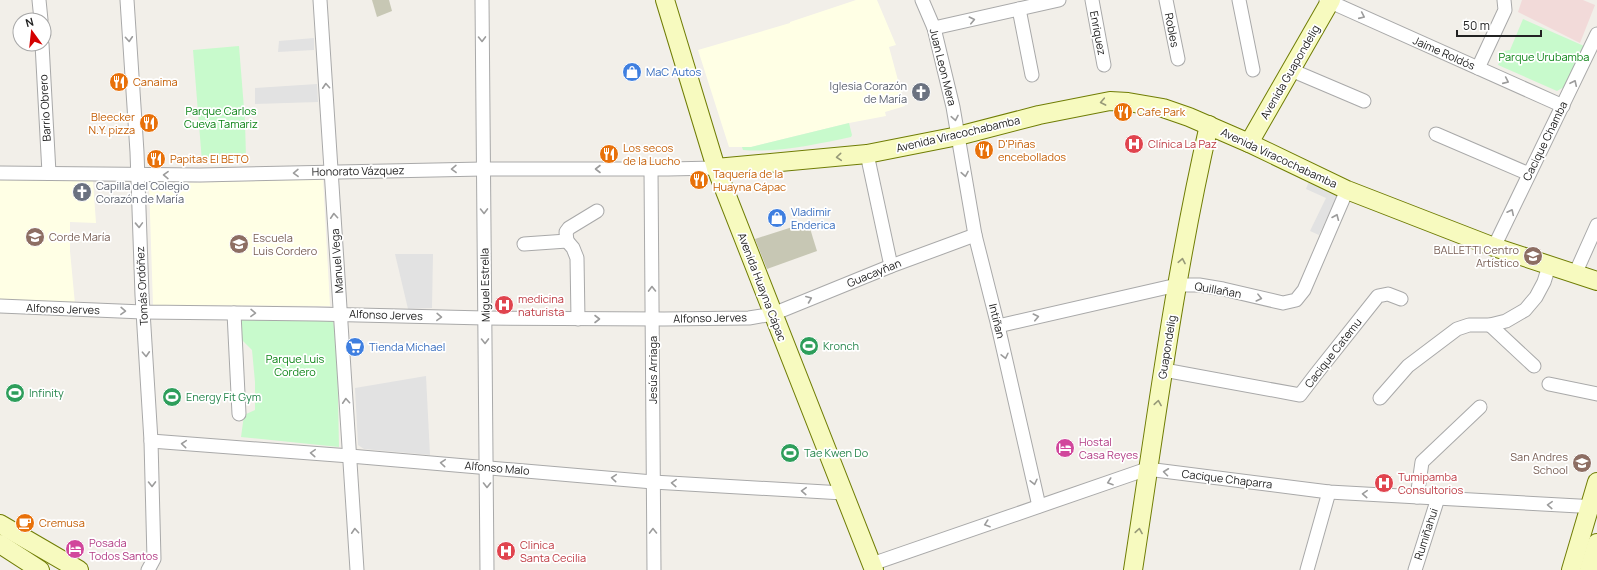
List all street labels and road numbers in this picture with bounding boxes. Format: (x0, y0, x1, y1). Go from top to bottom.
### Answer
street label: Enriquez (1087, 10, 1110, 56)
street label: Robles (1162, 11, 1183, 49)
street label: Avenida Guapondelig (1256, 22, 1323, 122)
street label: Juan Leon Mera (927, 27, 960, 107)
street label: Jaime Roldós (1411, 32, 1478, 73)
street label: Barrio Obrero (35, 74, 54, 142)
street label: Cacique Chamba (1519, 99, 1570, 183)
street label: Avenida Viracochabamba (894, 112, 1021, 155)
street label: Avenida Viracochabamba (1219, 124, 1340, 191)
street label: Honorato Vázquez (311, 162, 405, 179)
street label: Manuel Vega (327, 228, 346, 294)
street label: Avenida Huayna Cápac (735, 230, 790, 343)
street label: Tomás Ordóñez (132, 246, 151, 326)
street label: Miguel Estrella (476, 248, 493, 322)
street label: Guacayñan (844, 255, 903, 290)
street label: Quillañan (1193, 278, 1243, 301)
street label: Alfonso Jerves (26, 300, 100, 317)
street label: Intiñan (986, 302, 1009, 340)
street label: Alfonso Jerves (349, 306, 423, 323)
street label: Alfonso Jerves (673, 309, 747, 326)
street label: Guapondelig (1154, 314, 1179, 380)
street label: Cacique Catemu (1301, 315, 1365, 391)
street label: Jesús Arriaga (645, 336, 660, 404)
street label: Alfonso Malo (464, 457, 531, 478)
street label: Cacique Chaparra (1181, 466, 1273, 492)
street label: Rumiñahui (1410, 506, 1441, 562)

